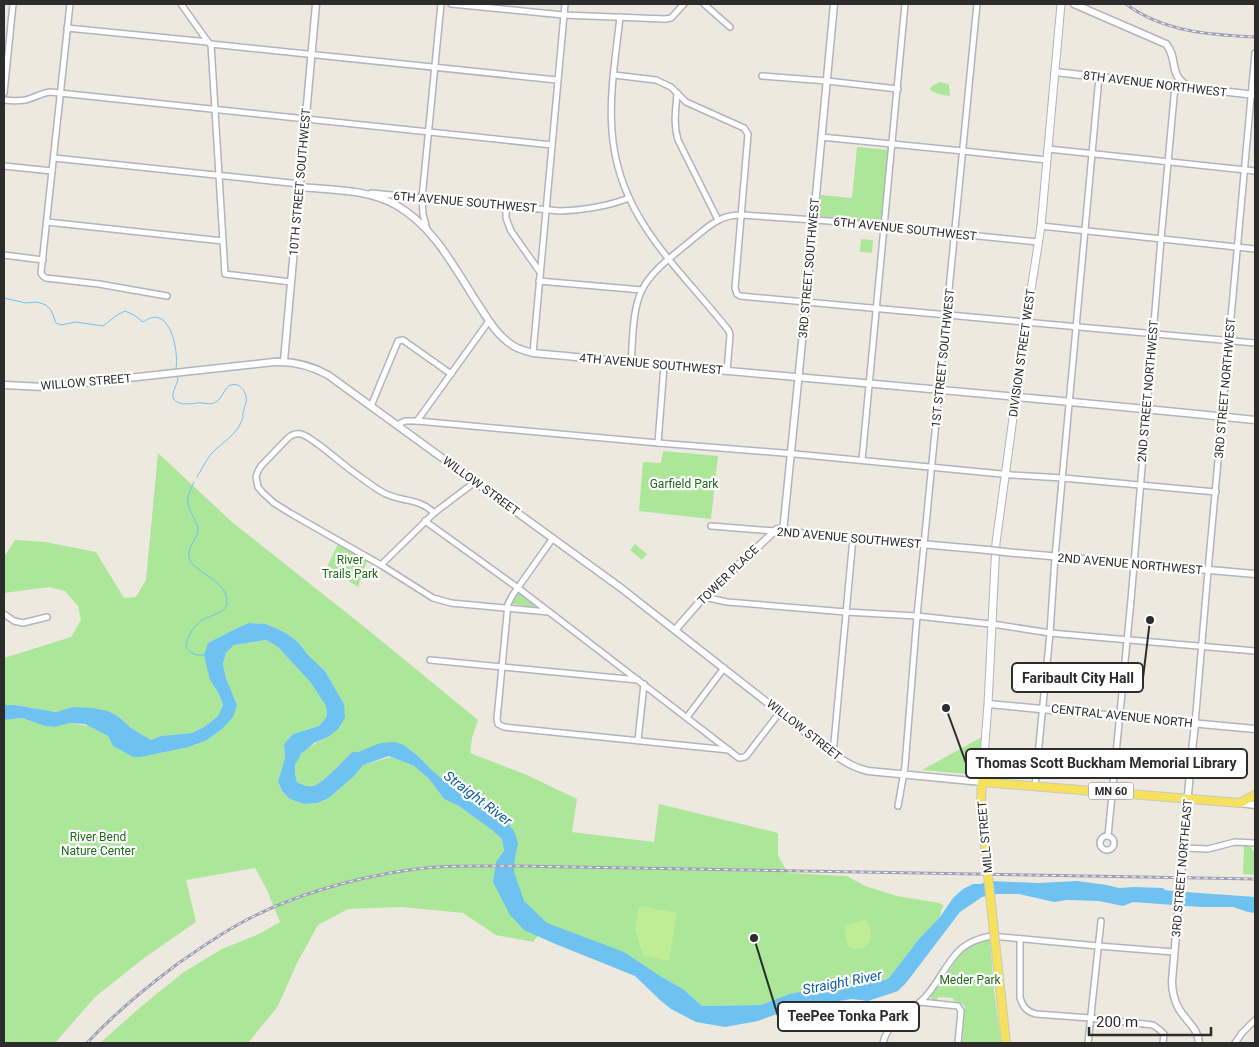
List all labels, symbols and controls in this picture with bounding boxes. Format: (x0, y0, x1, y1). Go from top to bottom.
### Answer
street label: 8TH AVENUE NORTHWEST (1082, 68, 1228, 100)
street label: 10TH STREET SOUTHWEST (287, 108, 313, 256)
street label: 6TH AVENUE SOUTHWEST (393, 189, 537, 215)
street label: 3RD STREET SOUTHWEST (796, 197, 822, 339)
street label: 6TH AVENUE SOUTHWEST (833, 215, 977, 243)
street label: 1ST STREET SOUTHWEST (929, 288, 957, 428)
street label: DIVISION STREET WEST (1006, 288, 1038, 418)
street label: 3RD STREET NORTHWEST (1212, 317, 1238, 459)
street label: 2ND STREET NORTHWEST (1135, 319, 1161, 463)
street label: 4TH AVENUE SOUTHWEST (579, 351, 723, 377)
street label: WILLOW STREET (40, 371, 132, 393)
street label: WILLOW STREET (440, 454, 522, 518)
park label: Garfield Park (650, 477, 719, 491)
street label: 2ND AVENUE SOUTHWEST (776, 525, 922, 551)
street label: TOWER PLACE (694, 542, 762, 608)
street label: 2ND AVENUE NORTHWEST (1057, 551, 1203, 577)
park label: River Trails Park (322, 553, 379, 581)
callout: Faribault City Hall (1012, 663, 1143, 692)
text: Faribault City Hall (1022, 670, 1134, 686)
street label: WILLOW STREET (764, 696, 844, 764)
street label: CENTRAL AVENUE NORTH (1051, 702, 1193, 730)
callout: Thomas Scott Buckham Memorial Library (966, 749, 1247, 778)
text: Thomas Scott Buckham Memorial Library (975, 755, 1238, 771)
water label: Straight River (441, 767, 515, 829)
road number: MN 60 (1088, 782, 1134, 799)
street label: 3RD STREET NORTHEAST (1169, 798, 1195, 938)
street label: MILL STREET (975, 800, 995, 874)
park label: River Bend Nature Center (61, 830, 135, 858)
water label: Straight River (801, 966, 883, 998)
park label: Meder Park (939, 973, 1002, 987)
callout: TeePee Tonka Park (778, 1002, 919, 1031)
scale bar (1089, 1004, 1212, 1036)
text: TeePee Tonka Park (787, 1008, 909, 1024)
text: 200 m (1096, 1013, 1138, 1031)

